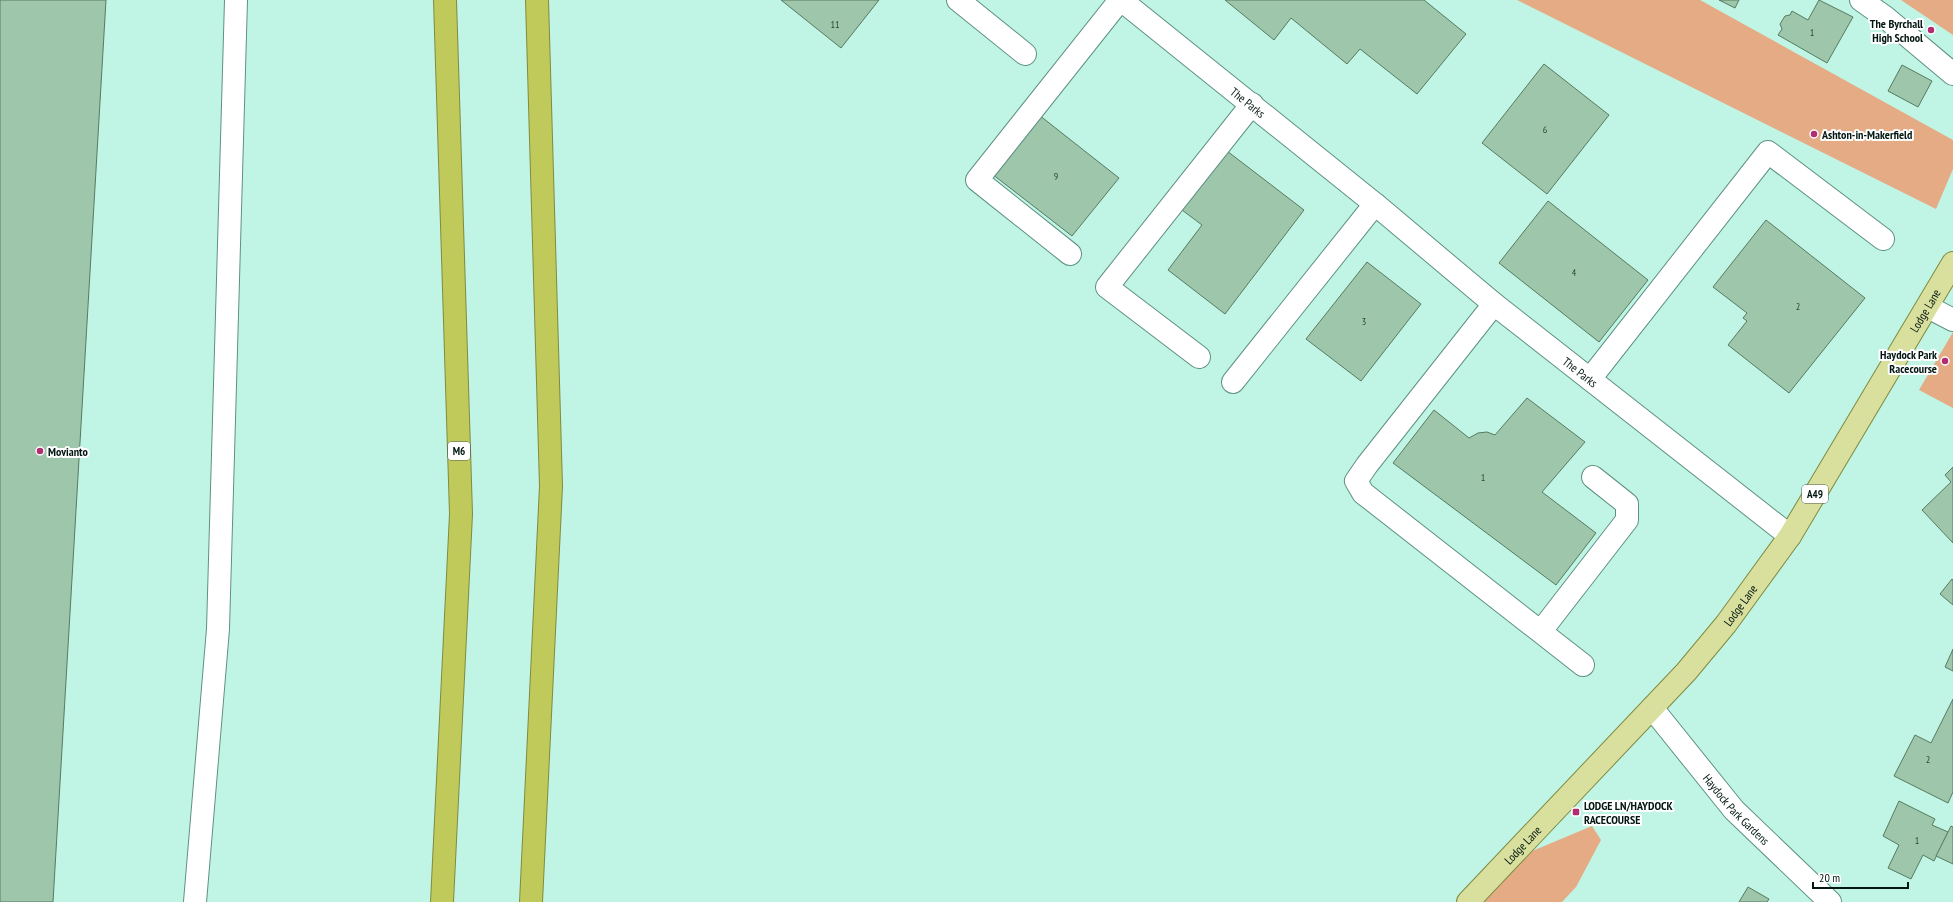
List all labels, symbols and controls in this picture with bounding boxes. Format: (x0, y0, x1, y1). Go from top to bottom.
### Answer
place label: The Byrchall High School (1870, 16, 1923, 45)
house number: 11 (831, 18, 840, 31)
marker: The Byrchall High School (1926, 25, 1936, 35)
house number: 1 (1810, 26, 1814, 39)
street label: The Parks (1228, 84, 1268, 120)
house number: 6 (1543, 123, 1548, 136)
place label: Ashton-in-Makerfield (1821, 127, 1912, 142)
marker: Ashton-in-Makerfield (1809, 129, 1819, 139)
house number: 9 (1054, 170, 1058, 183)
house number: 4 (1572, 266, 1577, 279)
street label: Lodge Lane (1906, 286, 1943, 335)
house number: 2 (1796, 300, 1800, 313)
house number: 3 (1362, 315, 1366, 328)
place label: Haydock Park Racecourse (1880, 347, 1937, 376)
street label: The Parks (1560, 353, 1601, 390)
marker: Haydock Park Racecourse (1940, 356, 1950, 366)
road number: M6 (448, 442, 470, 460)
place label: Movianto (48, 444, 89, 459)
marker: Movianto (35, 446, 45, 456)
house number: 1 (1481, 471, 1485, 484)
road number: A49 (1802, 485, 1828, 503)
street label: Lodge Lane (1720, 581, 1760, 628)
house number: 2 (1926, 753, 1930, 766)
street label: Haydock Park Gardens (1700, 771, 1773, 848)
place label: LODGE LN/HAYDOCK RACECOURSE (1584, 798, 1674, 827)
marker: LODGE LN/HAYDOCK RACECOURSE (1571, 807, 1581, 817)
street label: Lodge Lane (1501, 822, 1544, 867)
house number: 1 (1915, 834, 1919, 847)
scale bar (1813, 864, 1908, 890)
text: 20 m (1819, 870, 1840, 885)

